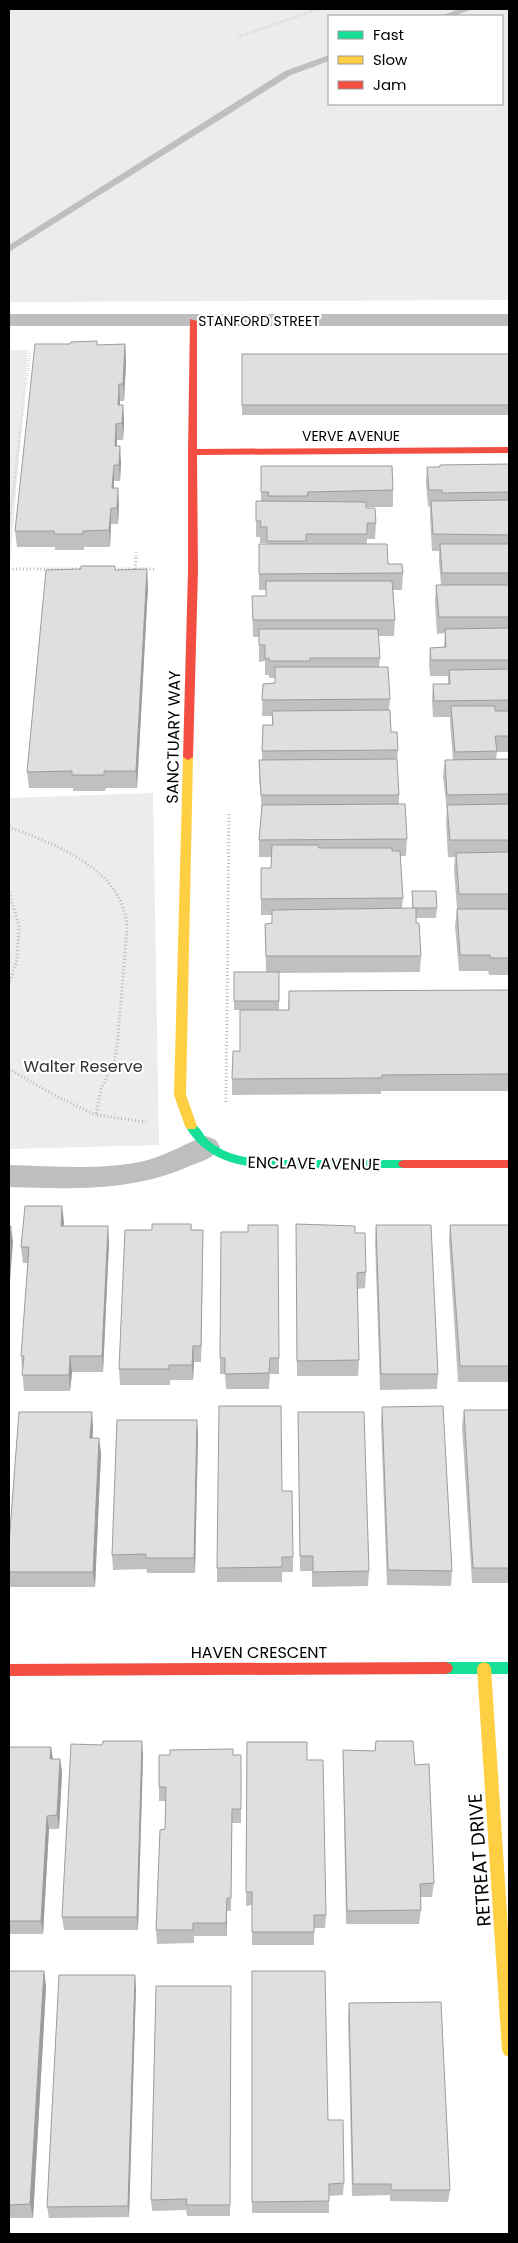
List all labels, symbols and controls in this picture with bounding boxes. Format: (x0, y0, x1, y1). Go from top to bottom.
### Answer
legend (328, 15, 503, 105)
text: Fast (373, 24, 404, 45)
text: Slow (373, 49, 408, 70)
text: Jam (373, 74, 407, 95)
street label: STANFORD STREET (198, 311, 320, 331)
street label: VERVE AVENUE (302, 426, 400, 446)
street label: SANCTUARY WAY (161, 670, 186, 804)
park label: Walter Reserve (23, 1055, 143, 1078)
street label: ENCLAVE AVENUE (247, 1151, 381, 1176)
street label: HAVEN CRESCENT (191, 1641, 328, 1664)
street label: RETREAT DRIVE (461, 1793, 498, 1927)

